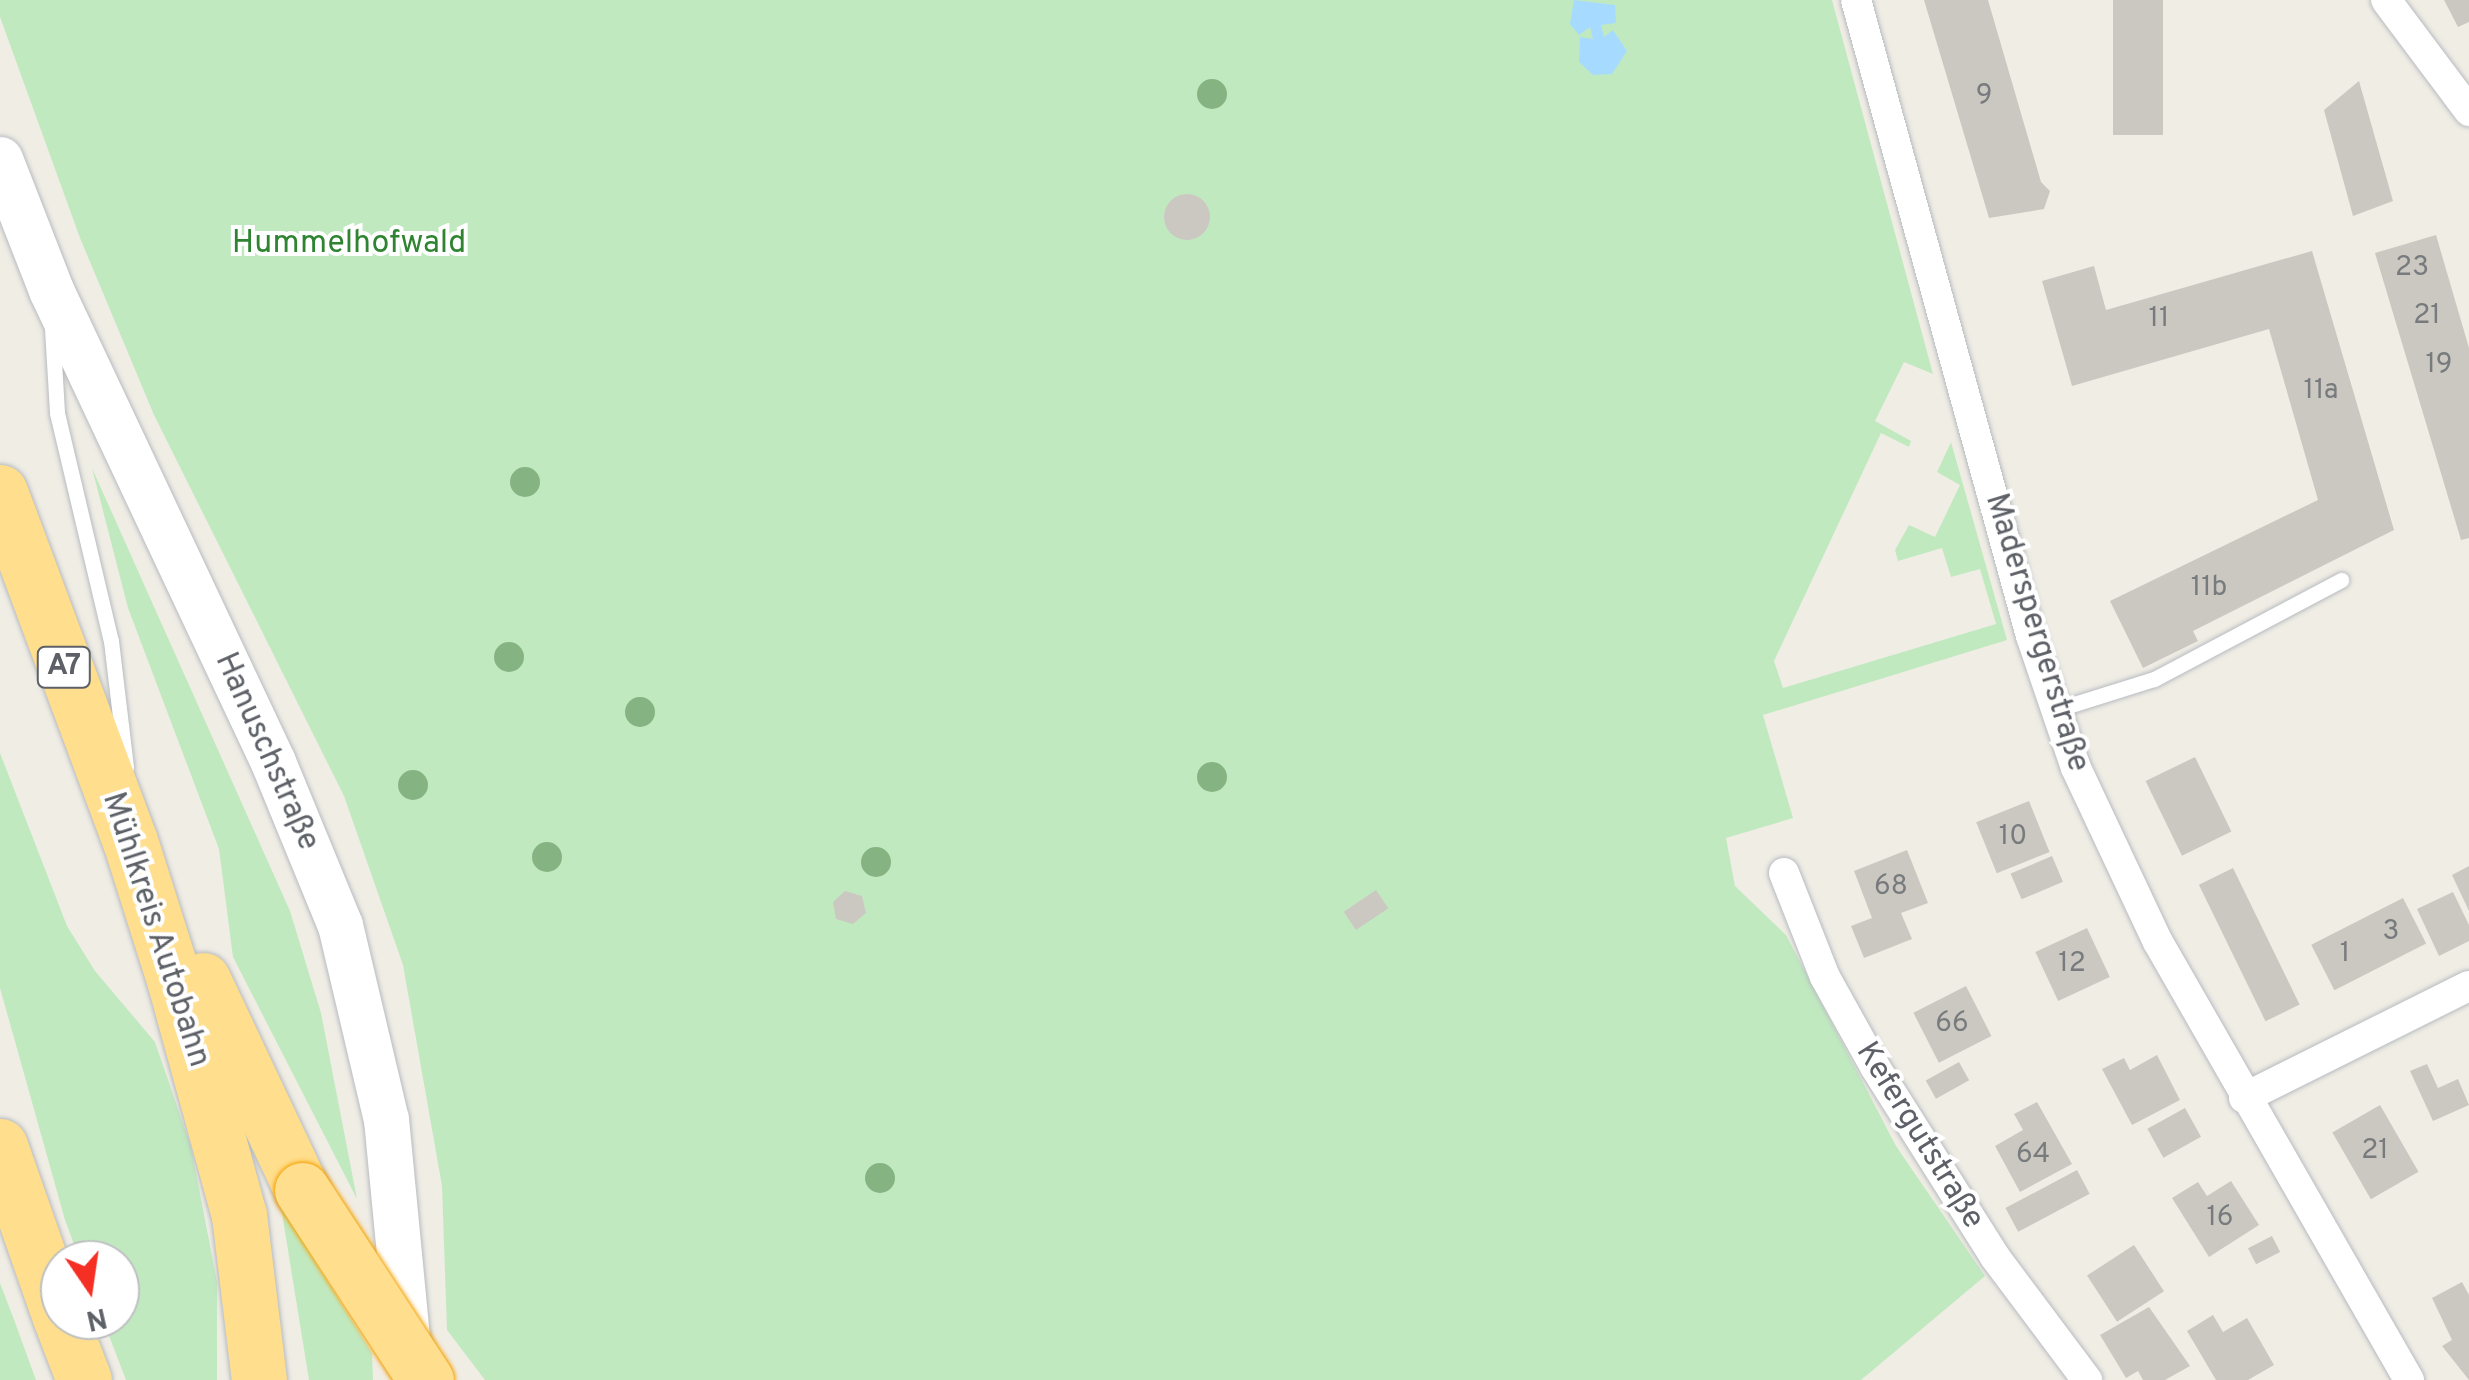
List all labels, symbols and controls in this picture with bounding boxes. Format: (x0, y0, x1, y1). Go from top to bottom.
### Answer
house number: 9 (1976, 79, 1992, 113)
park label: Hummelhofwald (232, 225, 466, 263)
house number: 23 (2395, 251, 2429, 285)
house number: 21 (2413, 299, 2441, 333)
house number: 11 (2149, 302, 2169, 336)
house number: 19 (2425, 348, 2453, 382)
house number: 11a (2304, 374, 2338, 408)
street label: Maderspergerstraße (1975, 489, 2097, 777)
house number: 11b (2191, 571, 2227, 605)
road number: A7 (36, 642, 92, 692)
street label: Hanuschstraße (205, 647, 327, 857)
street label: Mühlkreis Autobahn (92, 787, 218, 1073)
house number: 10 (1999, 820, 2027, 854)
house number: 68 (1874, 870, 1908, 904)
house number: 3 (2383, 915, 2399, 949)
house number: 1 (2340, 937, 2350, 971)
house number: 12 (2058, 947, 2086, 981)
house number: 66 (1935, 1007, 1969, 1041)
street label: Kefergutstraße (1846, 1036, 1992, 1236)
house number: 21 (2361, 1134, 2389, 1168)
house number: 64 (2016, 1138, 2050, 1172)
house number: 16 (2206, 1201, 2234, 1235)
north arrow (40, 1240, 140, 1340)
text: N (82, 1297, 110, 1337)

